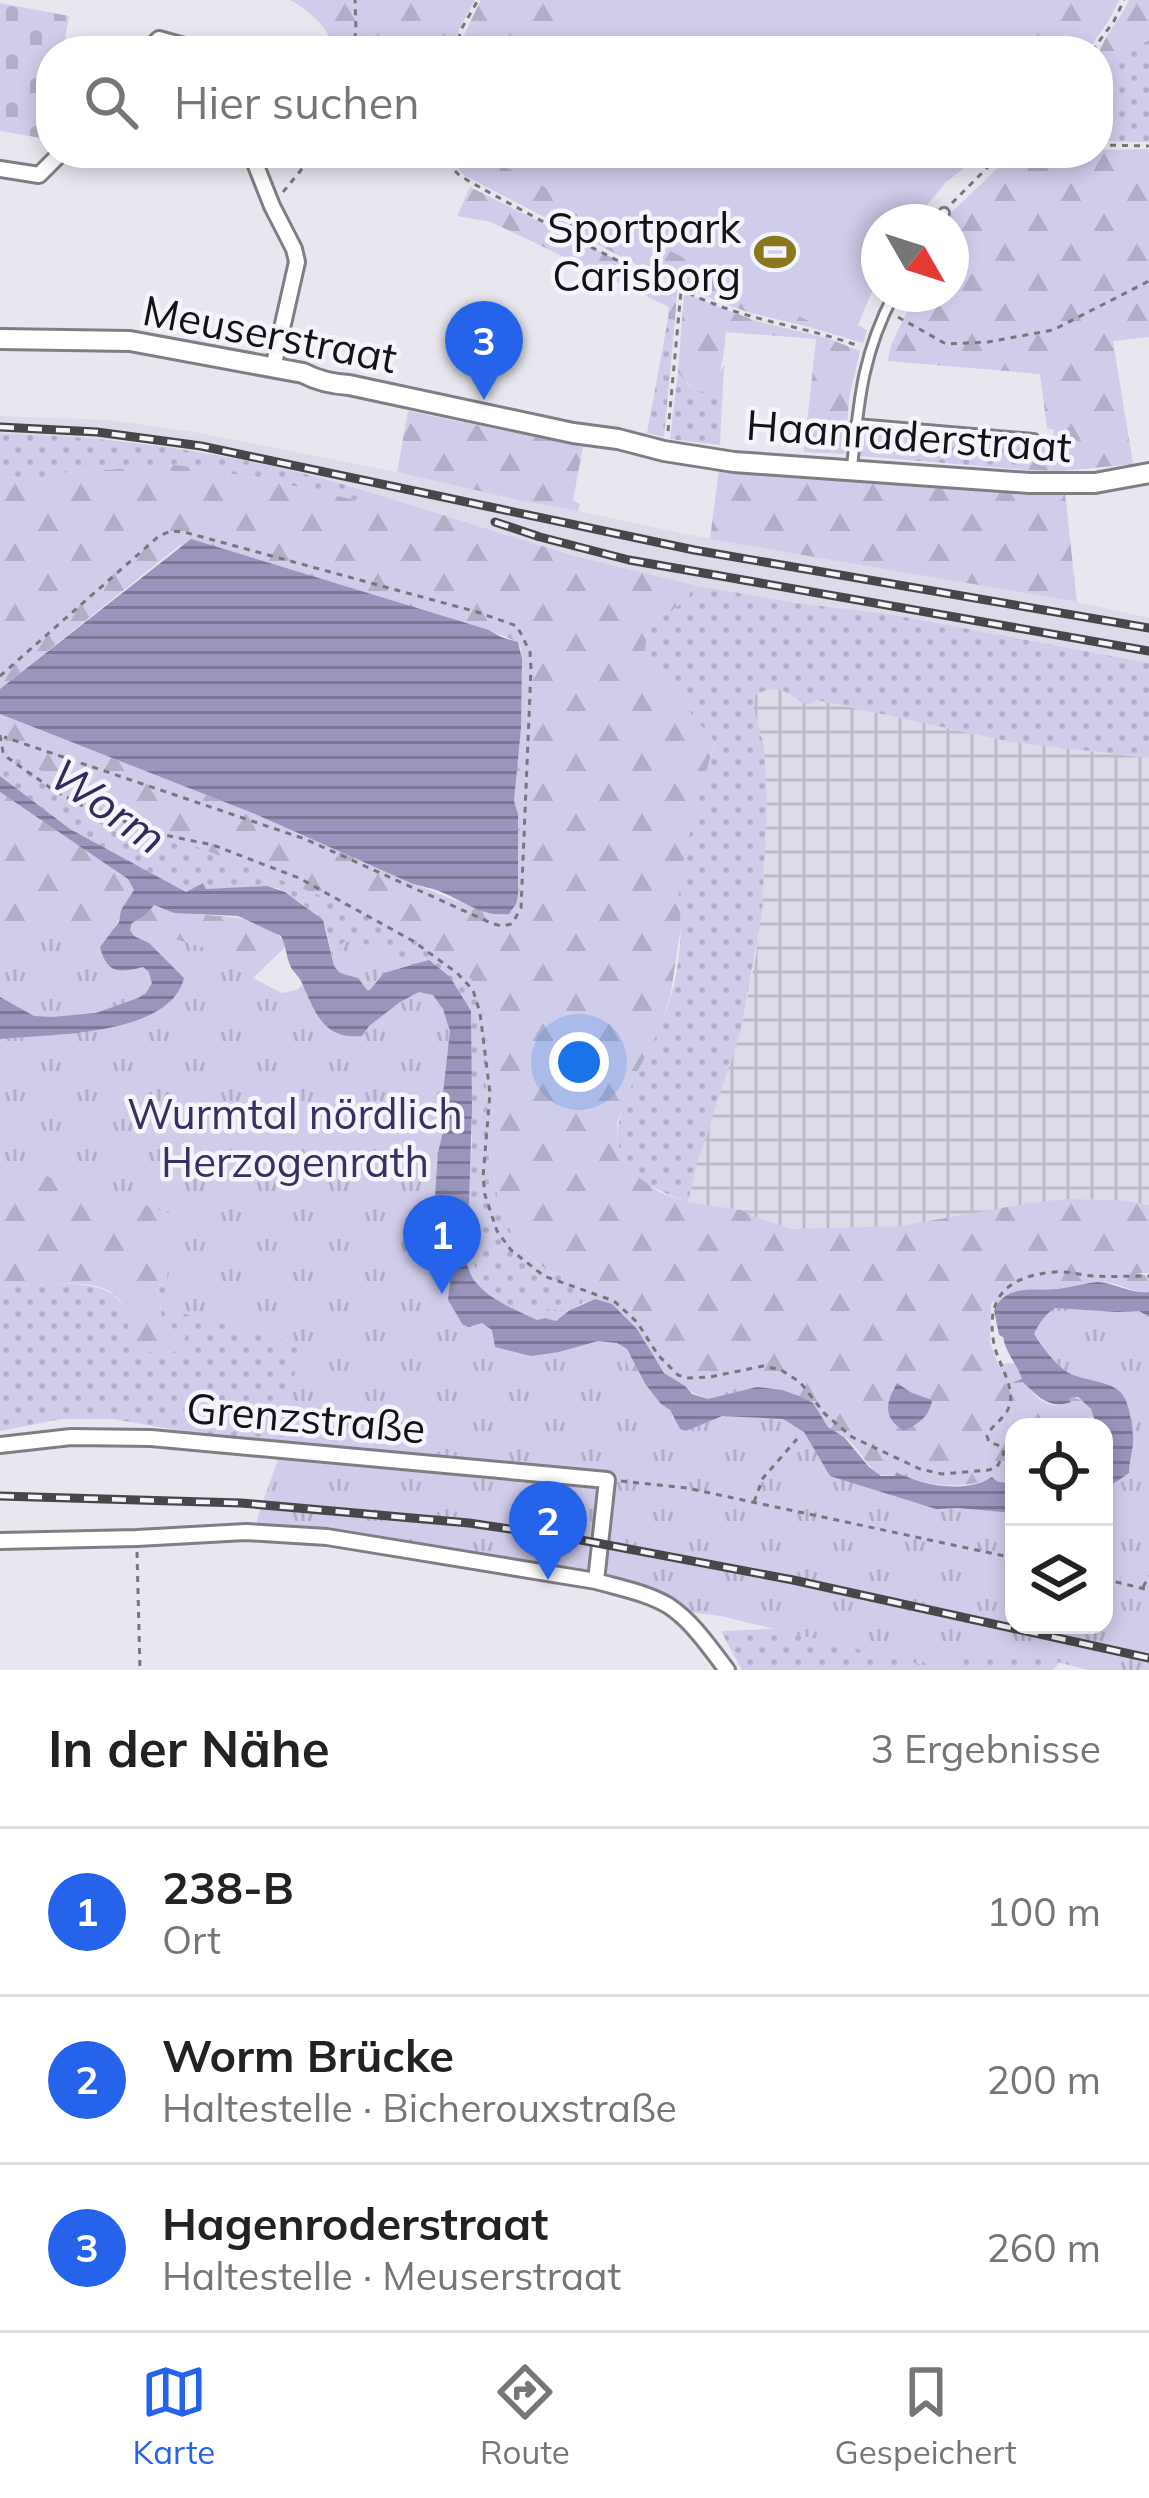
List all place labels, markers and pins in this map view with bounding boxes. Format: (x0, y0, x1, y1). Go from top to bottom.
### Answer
place label: Sportpark Carisborg (547, 201, 741, 302)
sports icon: Sportpark Carisborg (752, 229, 798, 275)
pin: 3 (445, 301, 523, 400)
pin: 1 (403, 1195, 481, 1294)
pin: 2 (509, 1481, 587, 1580)

